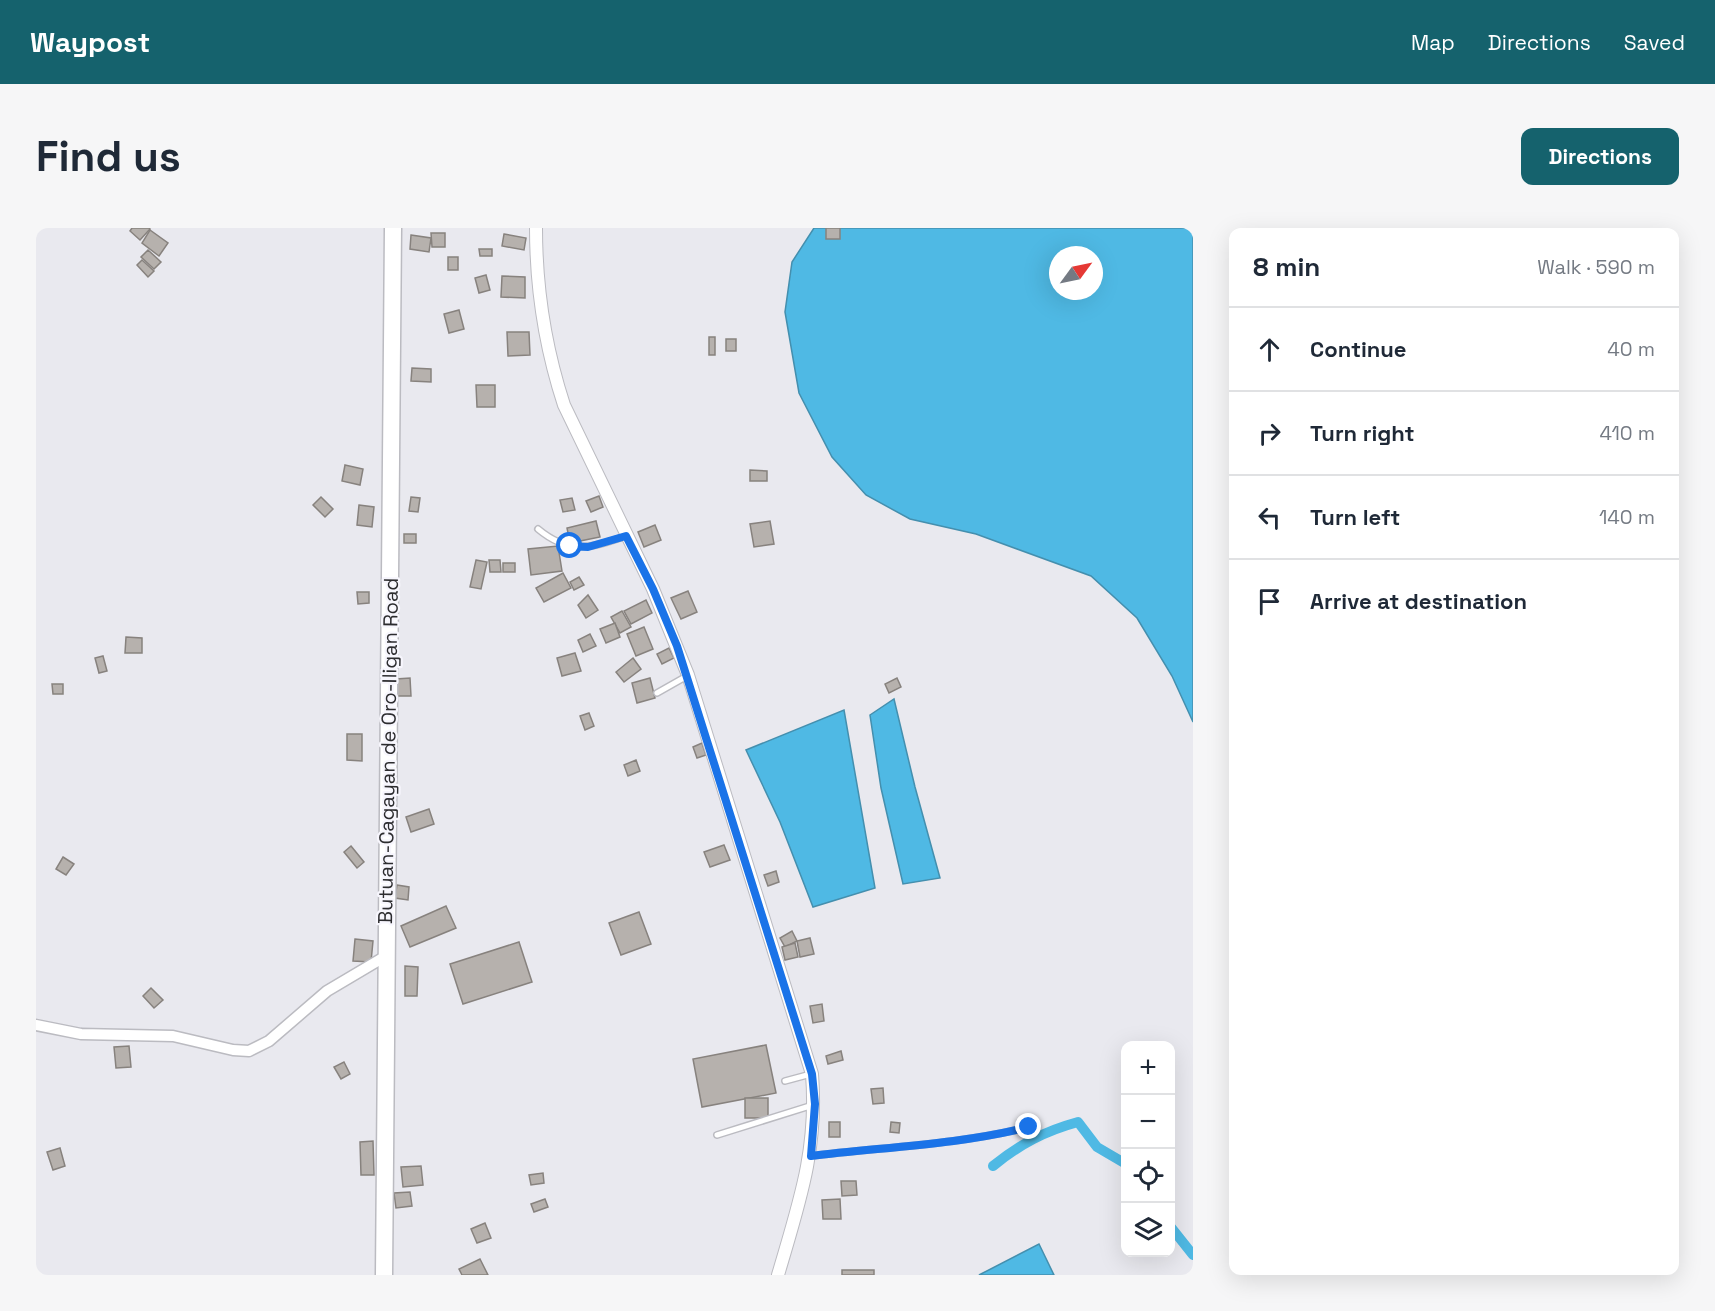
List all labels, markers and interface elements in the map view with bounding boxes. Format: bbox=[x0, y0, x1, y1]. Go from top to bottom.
text: Waypost bbox=[30, 24, 150, 60]
text: Map bbox=[1411, 29, 1455, 56]
text: Directions bbox=[1488, 29, 1591, 56]
text: Saved bbox=[1624, 29, 1685, 56]
button: Directions bbox=[1521, 128, 1679, 185]
text: Find us bbox=[36, 130, 181, 183]
north arrow bbox=[1049, 246, 1103, 300]
text: 8 min bbox=[1253, 250, 1320, 284]
text: Walk · 590 m bbox=[1537, 254, 1655, 280]
icon: ahead bbox=[1253, 333, 1286, 366]
text: Continue bbox=[1310, 335, 1406, 363]
text: 40 m bbox=[1607, 336, 1655, 362]
icon: right bbox=[1253, 417, 1286, 450]
text: Turn right bbox=[1310, 419, 1415, 447]
text: 410 m bbox=[1599, 420, 1655, 446]
icon: left bbox=[1253, 501, 1286, 534]
text: Turn left bbox=[1310, 503, 1400, 531]
text: 140 m bbox=[1599, 504, 1655, 530]
route start bbox=[556, 532, 582, 558]
street label: Butuan-Cagayan de Oro-Iligan Road bbox=[372, 578, 404, 924]
icon: arrive bbox=[1253, 585, 1286, 618]
text: Arrive at destination bbox=[1310, 587, 1527, 615]
map controls bbox=[1121, 1041, 1175, 1257]
button: + bbox=[1121, 1041, 1175, 1095]
button: − bbox=[1121, 1095, 1175, 1149]
route end bbox=[1015, 1113, 1041, 1139]
button: locate bbox=[1121, 1149, 1175, 1203]
button: layers bbox=[1121, 1203, 1175, 1257]

